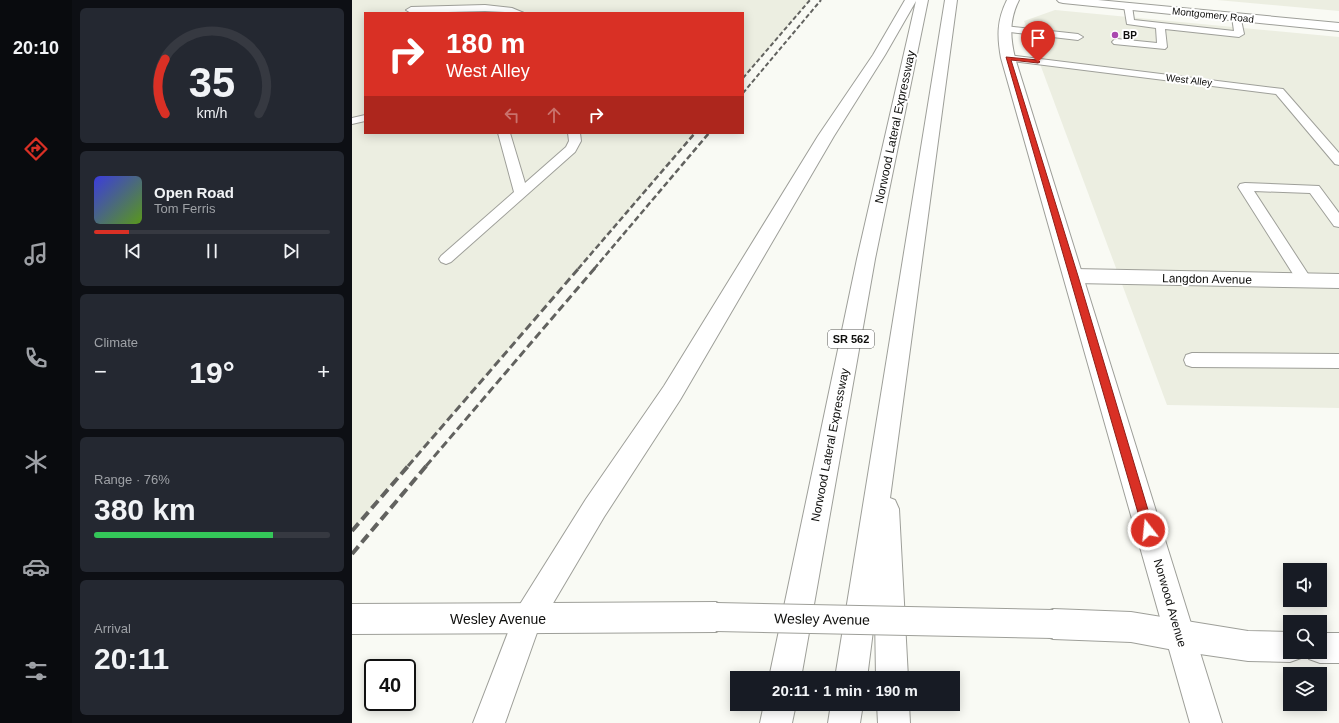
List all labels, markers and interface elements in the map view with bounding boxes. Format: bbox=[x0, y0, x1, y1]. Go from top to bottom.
street label: Montgomery Road bbox=[1172, 5, 1254, 25]
pin bbox=[1021, 21, 1055, 62]
icon: arrive bbox=[1027, 27, 1049, 49]
icon: right bbox=[380, 28, 432, 80]
text: 180 m bbox=[446, 28, 525, 59]
marker: BP bbox=[1110, 30, 1120, 40]
place label: BP bbox=[1123, 30, 1137, 41]
text: 20:10 bbox=[13, 38, 59, 58]
street label: Norwood Lateral Expressway bbox=[872, 49, 918, 205]
text: 35 bbox=[189, 58, 235, 105]
text: West Alley bbox=[446, 61, 530, 81]
street label: West Alley bbox=[1165, 72, 1213, 88]
text: km/h bbox=[197, 104, 228, 120]
icon: left bbox=[501, 104, 523, 126]
icon: ahead bbox=[543, 104, 565, 126]
icon: right bbox=[585, 104, 607, 126]
icon: directions bbox=[22, 135, 50, 163]
text: Open Road bbox=[154, 184, 234, 201]
text: Tom Ferris bbox=[154, 201, 215, 216]
icon: music bbox=[22, 240, 50, 268]
icon: previous bbox=[122, 240, 144, 262]
icon: pause bbox=[201, 240, 223, 262]
icon: next bbox=[280, 240, 302, 262]
street label: Langdon Avenue bbox=[1162, 271, 1252, 287]
road number: SR 562 bbox=[828, 330, 874, 348]
text: Climate bbox=[94, 335, 138, 350]
icon: phone bbox=[22, 344, 50, 372]
text: 19° bbox=[189, 356, 235, 389]
text: − bbox=[94, 359, 107, 384]
text: + bbox=[317, 359, 330, 384]
street label: Norwood Lateral Expressway bbox=[808, 367, 852, 523]
icon: climate bbox=[22, 448, 50, 476]
text: Range · 76% bbox=[94, 472, 170, 487]
text: 380 km bbox=[94, 493, 196, 526]
position arrow bbox=[1127, 509, 1169, 551]
icon: car bbox=[22, 553, 50, 581]
street label: Norwood Avenue bbox=[1151, 557, 1189, 649]
map controls bbox=[1283, 563, 1327, 711]
button: sound bbox=[1283, 563, 1327, 607]
street label: Wesley Avenue bbox=[774, 610, 870, 628]
street label: Wesley Avenue bbox=[450, 611, 546, 627]
button: search bbox=[1283, 615, 1327, 659]
text: Arrival bbox=[94, 621, 131, 636]
text: 20:11 bbox=[94, 642, 169, 675]
icon: filters bbox=[22, 657, 50, 685]
speed limit sign: 40 bbox=[364, 659, 416, 711]
button: layers bbox=[1283, 667, 1327, 711]
text: 20:11 · 1 min · 190 m bbox=[772, 682, 918, 699]

